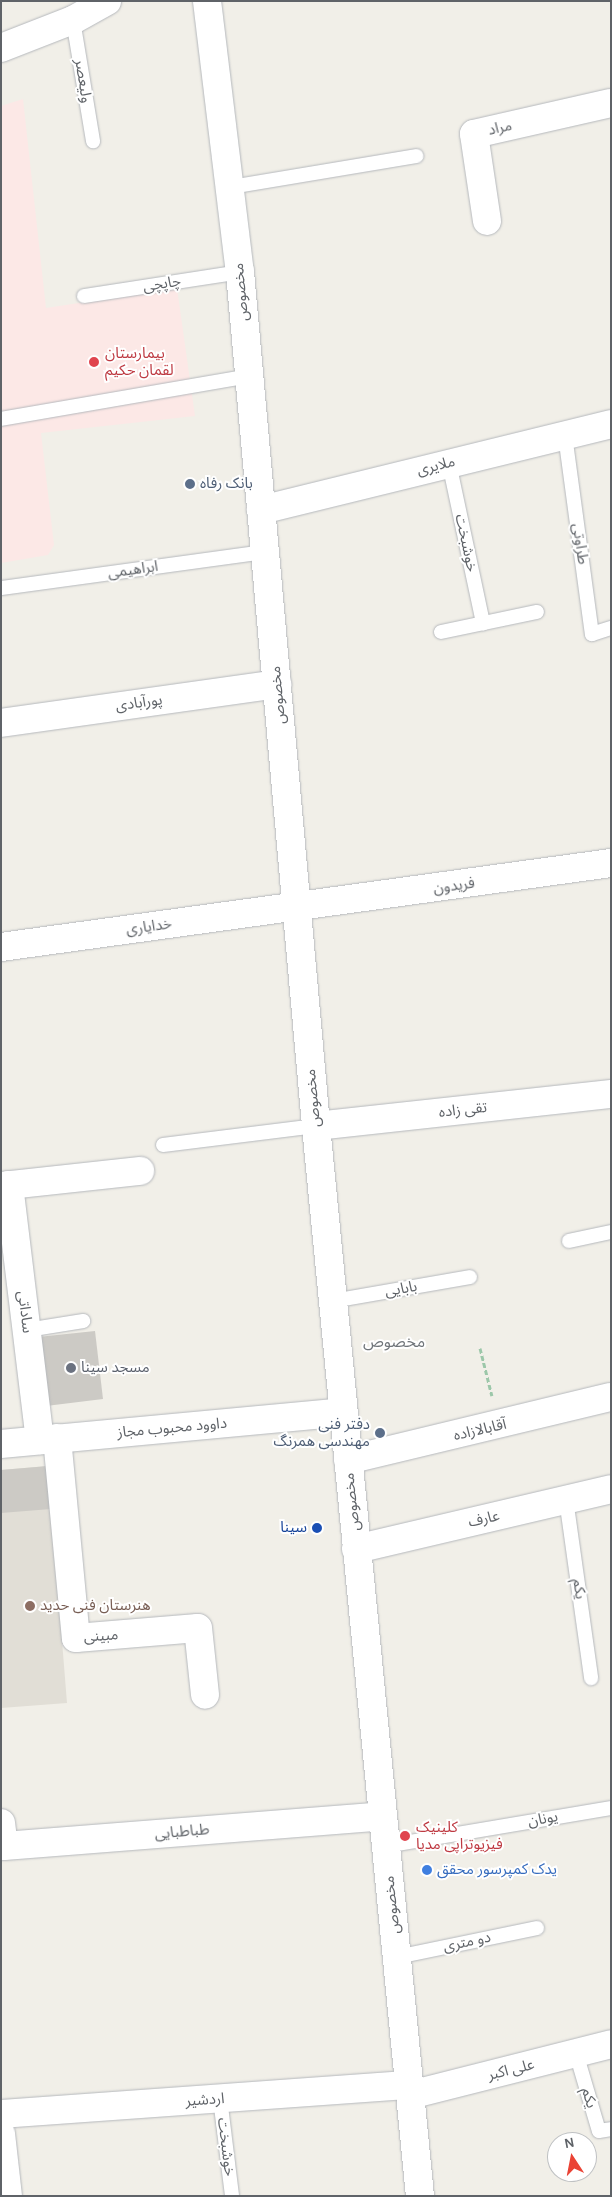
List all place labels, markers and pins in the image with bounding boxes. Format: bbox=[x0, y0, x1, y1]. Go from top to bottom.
place label: بیمارستان لقمان حکیم bbox=[105, 344, 174, 379]
marker: بیمارستان لقمان حکیم bbox=[87, 355, 101, 369]
place label: بانک رفاه bbox=[200, 475, 253, 493]
marker: بانک رفاه bbox=[184, 478, 196, 490]
place label: مسجد سینا bbox=[81, 1359, 150, 1377]
marker: مسجد سینا bbox=[65, 1362, 77, 1374]
place label: دفتر فنی مهندسی همرنگ bbox=[274, 1415, 370, 1450]
marker: دفتر فنی مهندسی همرنگ bbox=[374, 1427, 386, 1439]
place label: سینا bbox=[280, 1519, 307, 1537]
marker: سینا bbox=[311, 1522, 323, 1534]
place label: هنرستان فنی حدید bbox=[40, 1597, 151, 1615]
marker: هنرستان فنی حدید bbox=[24, 1600, 36, 1612]
place label: کلینیک فیزیوتراپی مدیا bbox=[416, 1818, 503, 1853]
marker: کلینیک فیزیوتراپی مدیا bbox=[398, 1829, 412, 1843]
place label: یدک کمپرسور محقق bbox=[437, 1861, 557, 1879]
marker: یدک کمپرسور محقق bbox=[421, 1864, 433, 1876]

